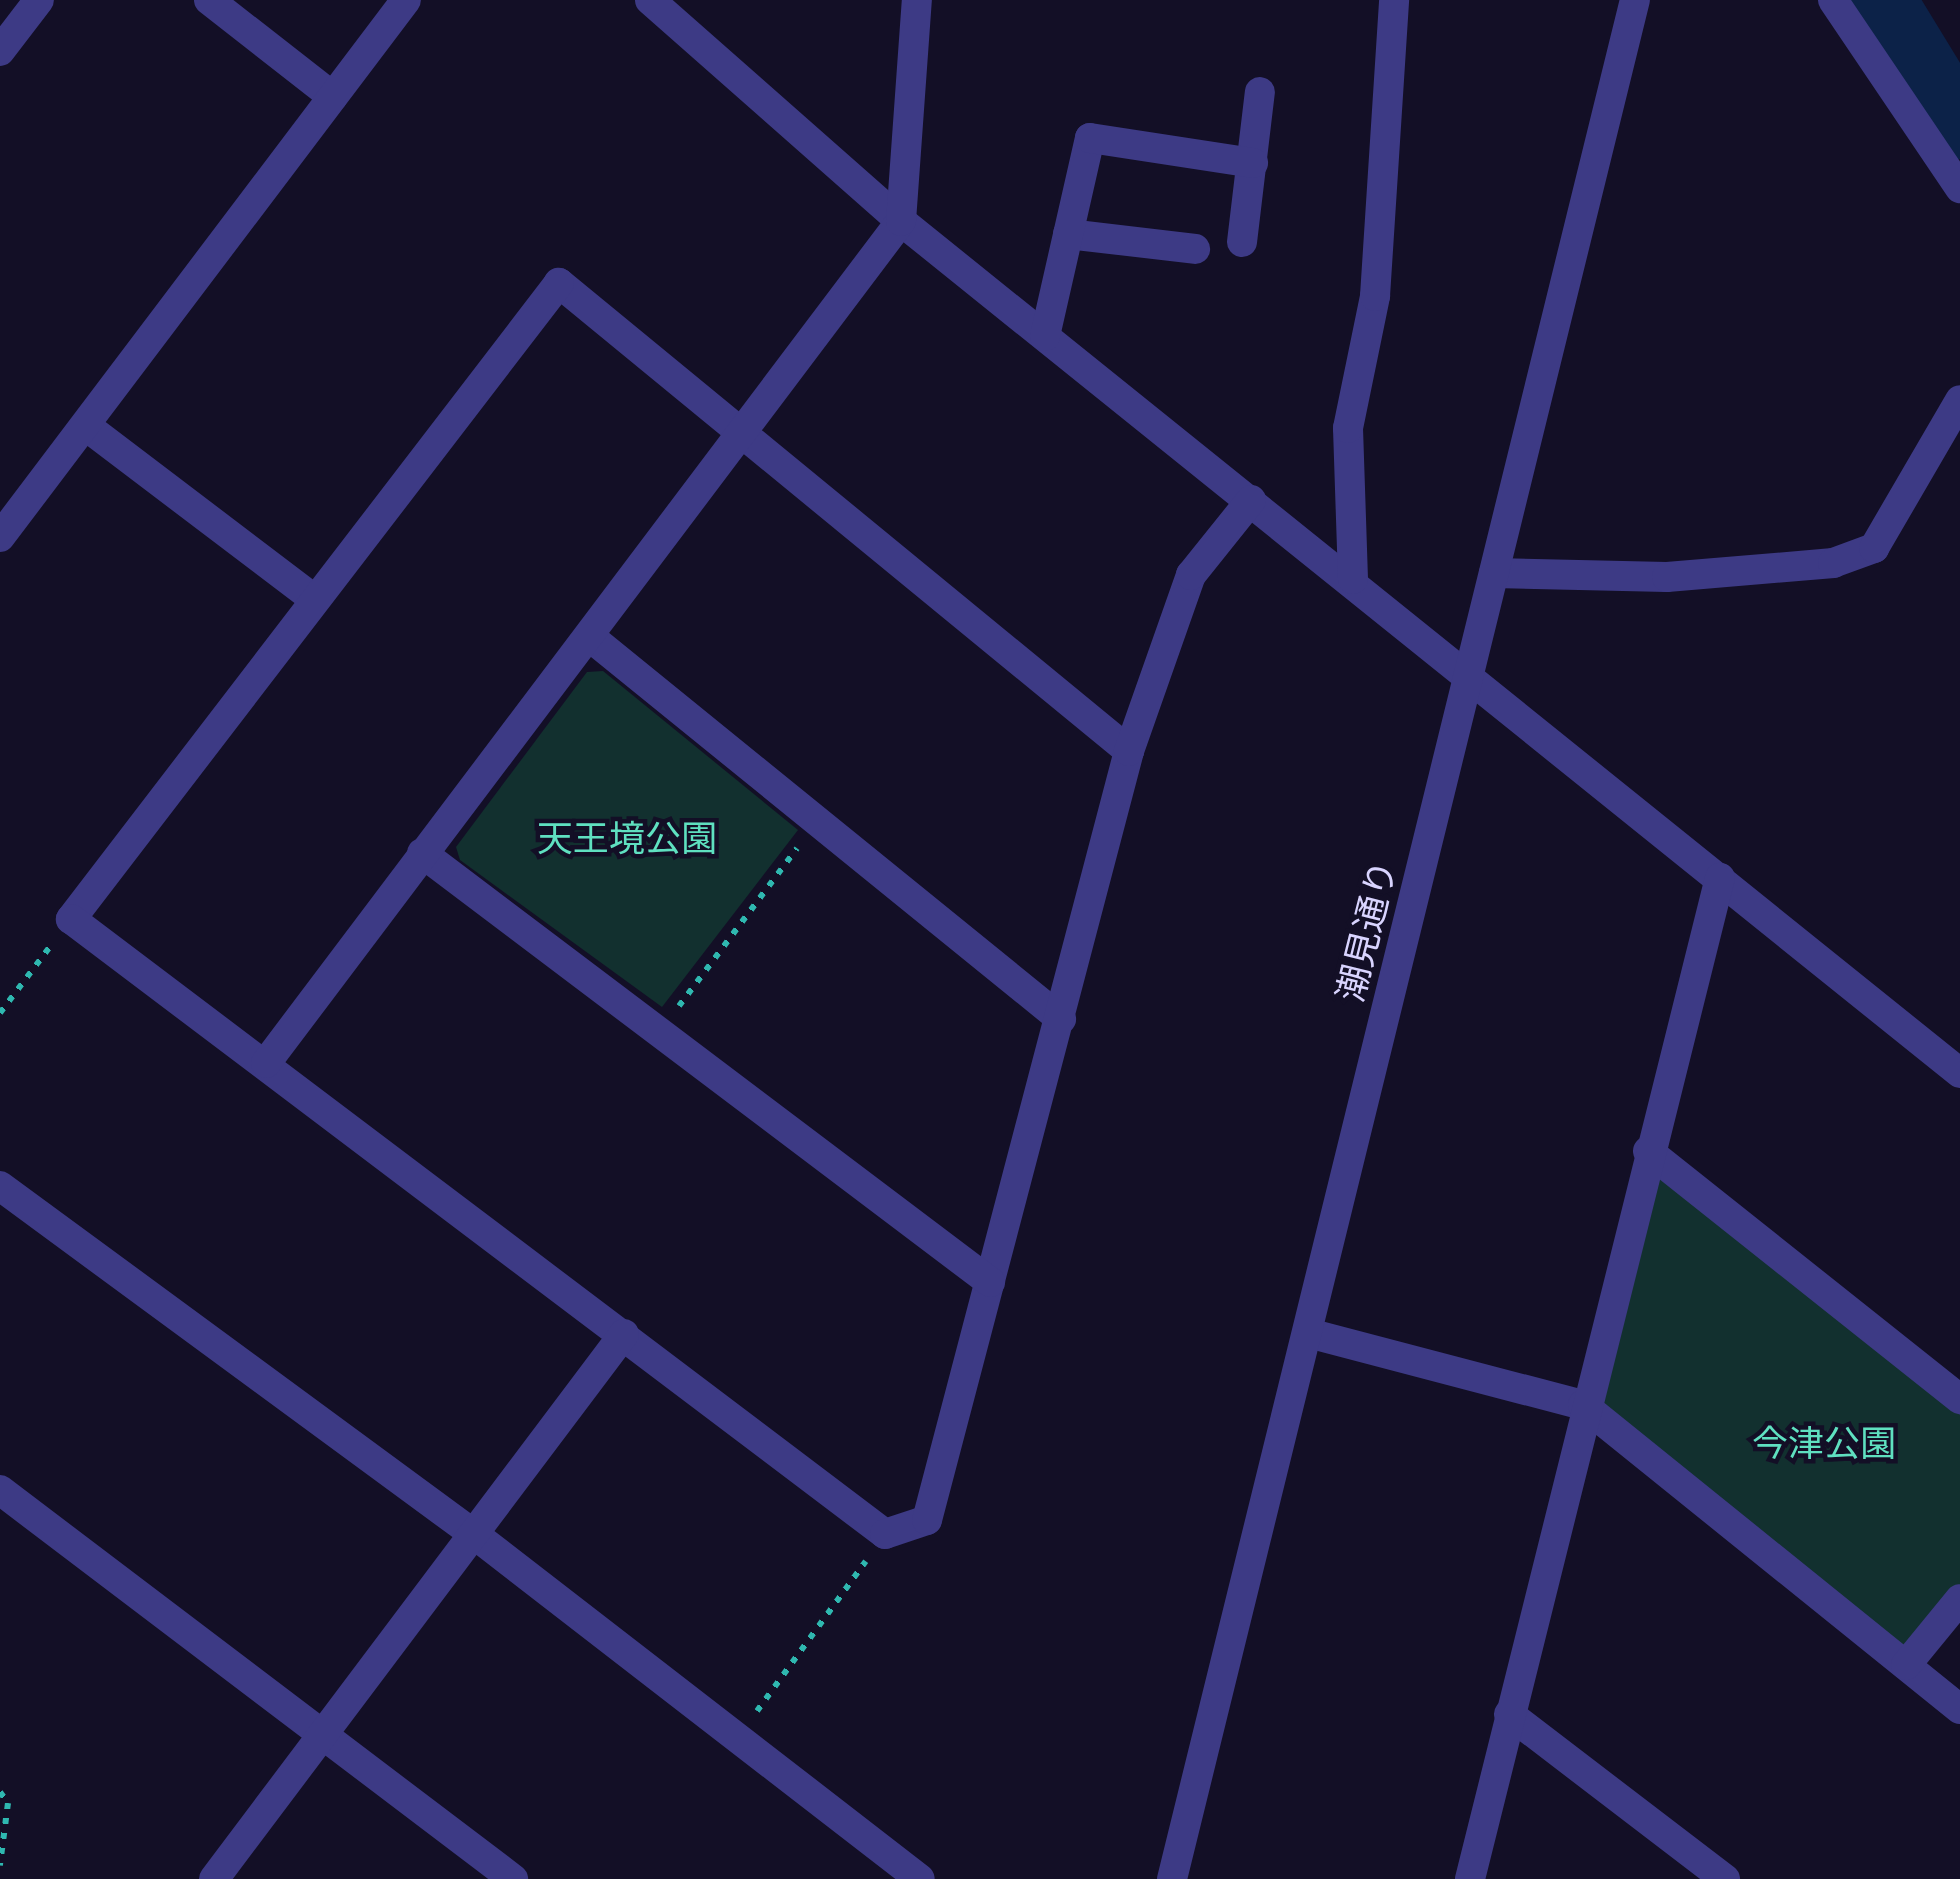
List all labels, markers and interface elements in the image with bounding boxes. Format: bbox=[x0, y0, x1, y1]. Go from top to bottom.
park label: 天王境公園 bbox=[537, 817, 717, 861]
street label: 潮見通り bbox=[1329, 856, 1405, 1006]
park label: 今津公園 bbox=[1752, 1422, 1896, 1466]

